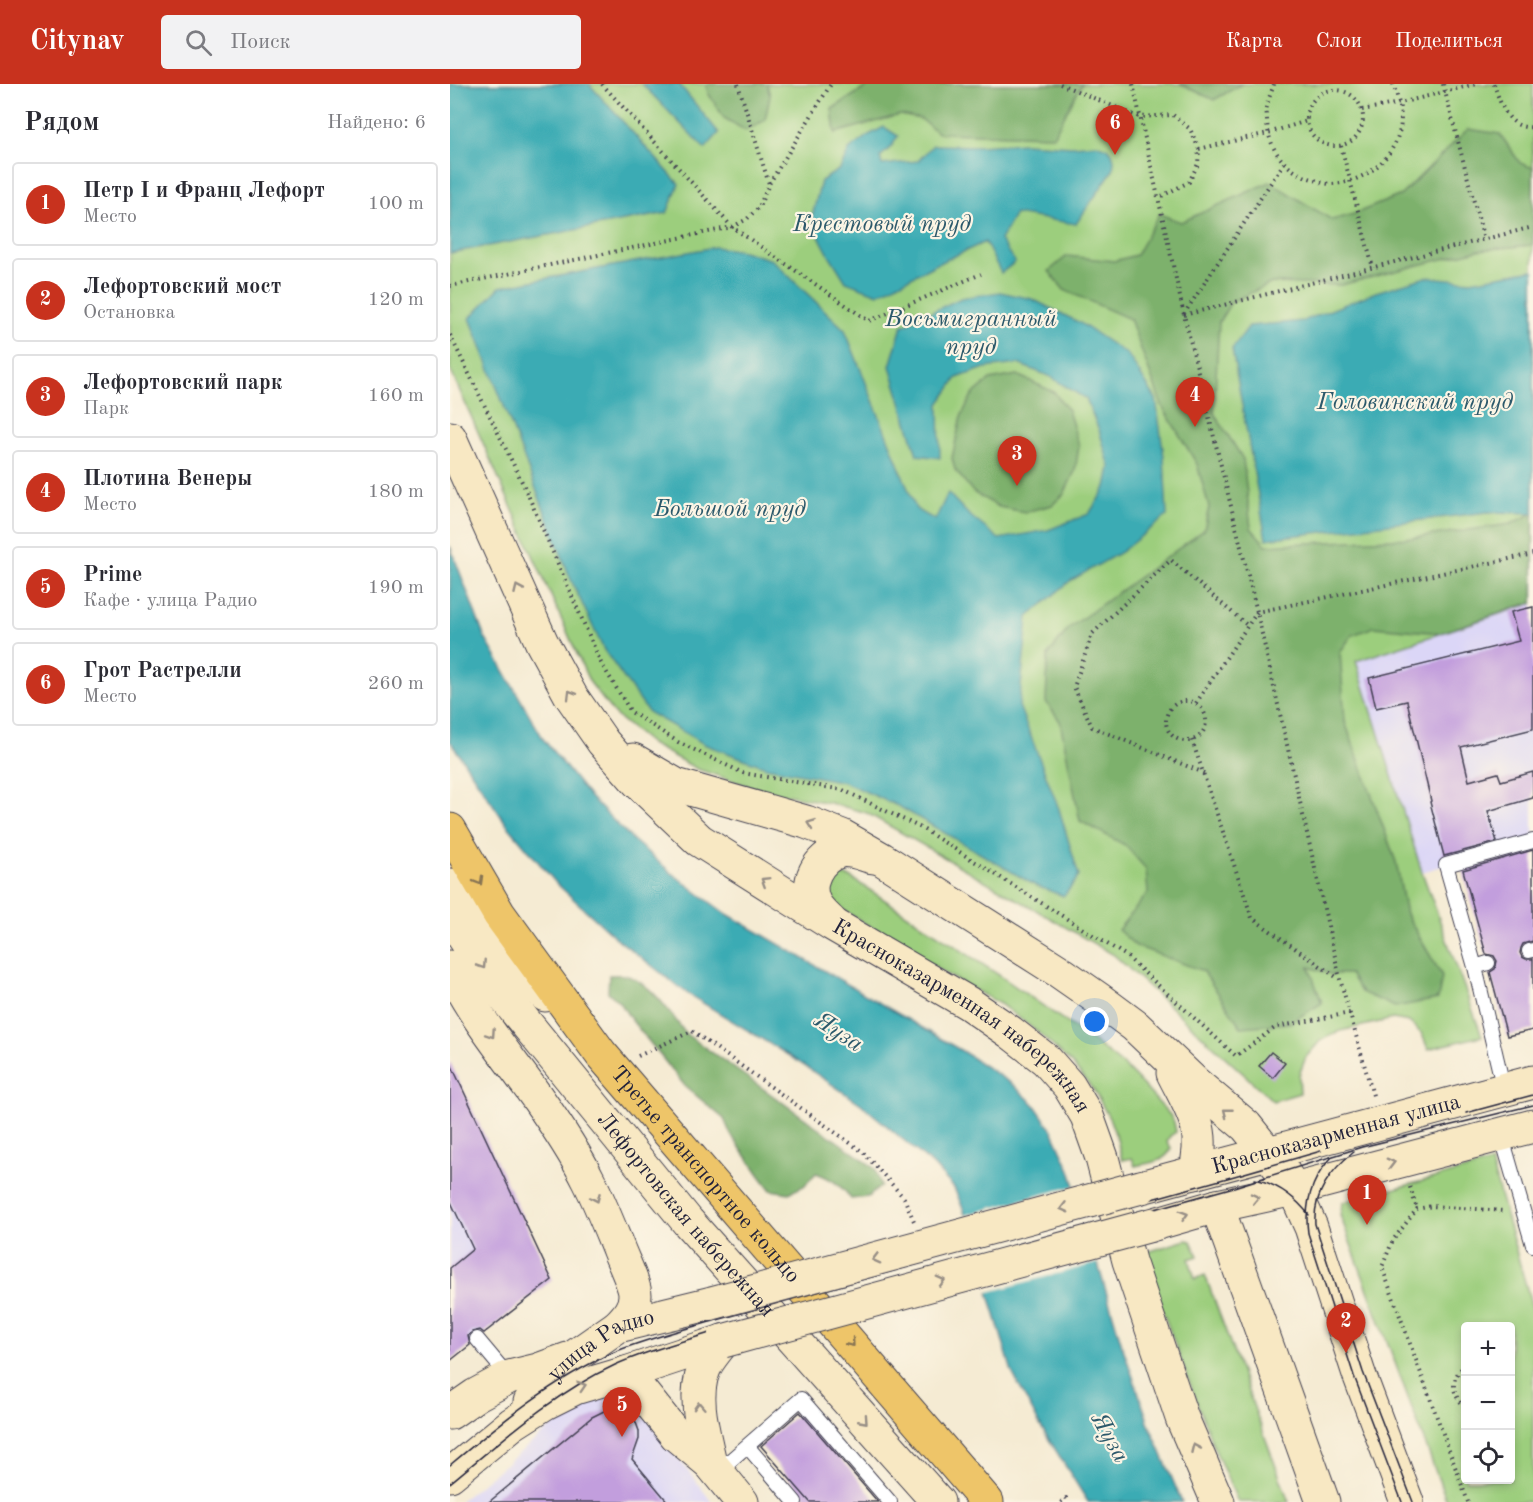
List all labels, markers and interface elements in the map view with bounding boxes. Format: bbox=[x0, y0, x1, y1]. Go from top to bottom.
search box bbox=[161, 15, 581, 69]
icon: search bbox=[182, 26, 215, 59]
text: Citynav bbox=[30, 28, 125, 56]
text: Поиск bbox=[230, 31, 291, 53]
text: Карта bbox=[1226, 31, 1283, 52]
text: Слои bbox=[1316, 31, 1362, 52]
text: Поделиться bbox=[1395, 31, 1503, 52]
pin: 6 bbox=[1096, 106, 1134, 155]
text: Рядом bbox=[24, 110, 99, 136]
text: Найдено: 6 bbox=[327, 113, 426, 133]
text: Петр I и Франц Лефорт bbox=[83, 180, 325, 202]
text: 1 bbox=[40, 194, 51, 214]
text: 100 m bbox=[368, 194, 424, 214]
text: Место bbox=[83, 207, 137, 227]
water label: Крестовый пруд bbox=[792, 213, 971, 237]
text: Лефортовский мост bbox=[83, 276, 281, 298]
text: 2 bbox=[40, 290, 51, 310]
text: 120 m bbox=[368, 290, 424, 310]
text: Остановка bbox=[83, 303, 175, 323]
water label: Восьмигранный пруд bbox=[884, 308, 1057, 360]
text: Лефортовский парк bbox=[83, 372, 282, 394]
pin: 4 bbox=[1176, 378, 1214, 427]
text: 3 bbox=[40, 386, 51, 406]
text: 160 m bbox=[368, 386, 424, 406]
water label: Головинский пруд bbox=[1316, 391, 1513, 415]
text: Парк bbox=[83, 399, 129, 419]
pin: 3 bbox=[998, 436, 1036, 486]
text: Плотина Венеры bbox=[83, 468, 252, 490]
text: 4 bbox=[40, 482, 51, 502]
text: 180 m bbox=[368, 482, 424, 502]
text: Место bbox=[83, 495, 137, 515]
water label: Большой пруд bbox=[653, 498, 806, 522]
text: Prime bbox=[83, 564, 143, 586]
text: 5 bbox=[40, 578, 51, 598]
text: 190 m bbox=[368, 578, 424, 598]
one-way arrow bbox=[513, 585, 525, 596]
text: Кафе · улица Радио bbox=[83, 591, 257, 611]
text: Грот Растрелли bbox=[83, 660, 242, 682]
text: 6 bbox=[40, 674, 51, 694]
text: 260 m bbox=[368, 674, 424, 694]
text: Место bbox=[83, 687, 137, 707]
one-way arrow bbox=[566, 690, 578, 700]
one-way arrow bbox=[806, 819, 817, 832]
one-way arrow bbox=[472, 875, 484, 885]
one-way arrow bbox=[761, 877, 771, 889]
street label: Красноказарменная набережная bbox=[828, 916, 1094, 1117]
one-way arrow bbox=[475, 958, 486, 969]
your location bbox=[1080, 1007, 1109, 1036]
water label: Яуза bbox=[809, 1008, 867, 1058]
one-way arrow bbox=[484, 1028, 495, 1039]
street label: Третье транспортное кольцо bbox=[606, 1062, 804, 1287]
street label: Красноказарменная улица bbox=[1209, 1091, 1463, 1179]
one-way arrow bbox=[1223, 1108, 1234, 1119]
street label: Лефортовская набережная bbox=[593, 1109, 778, 1321]
one-way arrow bbox=[1386, 1157, 1396, 1170]
pin: 1 bbox=[1348, 1176, 1386, 1225]
one-way arrow bbox=[589, 1192, 601, 1203]
one-way arrow bbox=[1250, 1192, 1260, 1205]
one-way arrow bbox=[1059, 1201, 1070, 1213]
one-way arrow bbox=[1179, 1210, 1189, 1223]
one-way arrow bbox=[871, 1252, 882, 1264]
one-way arrow bbox=[936, 1276, 946, 1289]
pin: 2 bbox=[1326, 1304, 1366, 1353]
street label: улица Радио bbox=[544, 1307, 657, 1386]
map controls bbox=[1461, 1322, 1515, 1484]
button: + bbox=[1461, 1322, 1515, 1376]
one-way arrow bbox=[843, 1336, 854, 1347]
button: − bbox=[1461, 1376, 1515, 1430]
one-way arrow bbox=[576, 1381, 587, 1394]
pin: 5 bbox=[602, 1388, 642, 1437]
one-way arrow bbox=[693, 1401, 706, 1410]
water label: Яуза bbox=[1086, 1409, 1132, 1467]
one-way arrow bbox=[857, 1413, 868, 1423]
button: locate bbox=[1461, 1430, 1515, 1484]
one-way arrow bbox=[1190, 1444, 1202, 1455]

